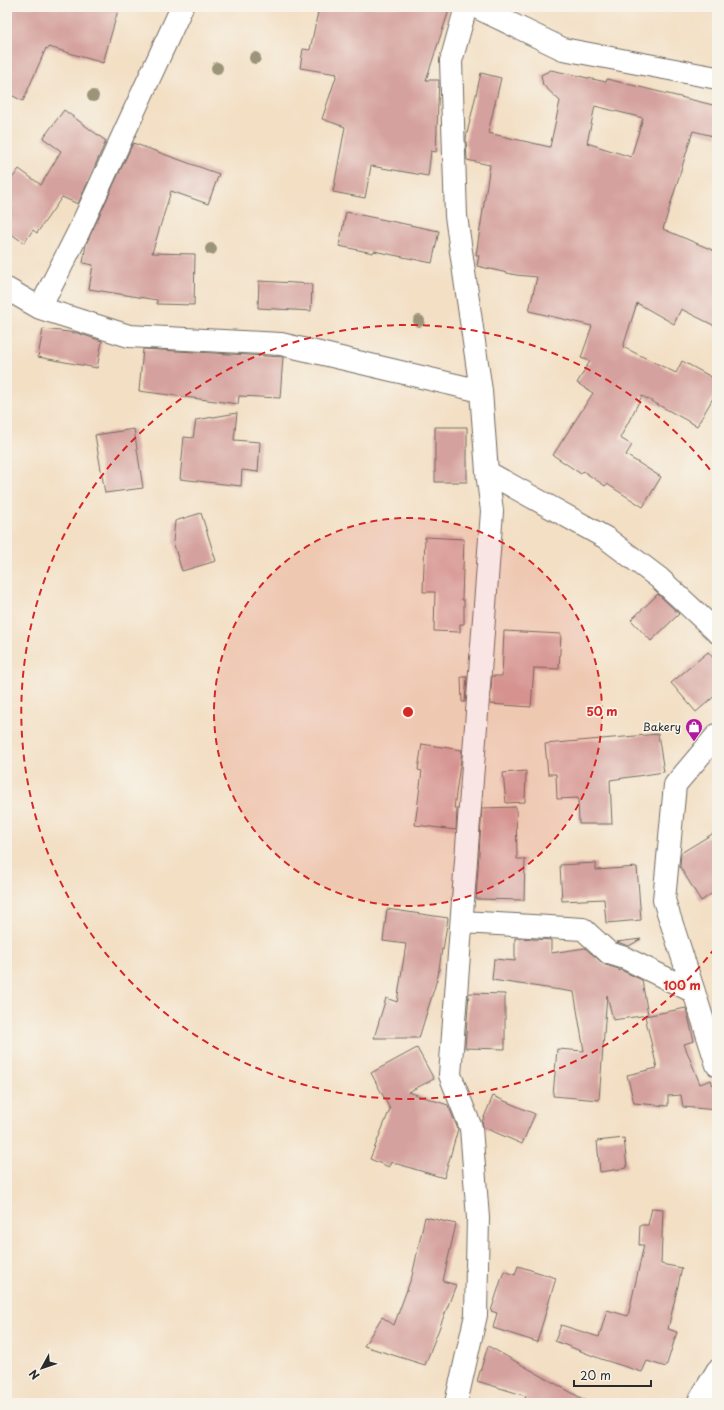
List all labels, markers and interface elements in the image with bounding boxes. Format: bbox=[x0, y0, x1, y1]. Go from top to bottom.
text: 50 m bbox=[586, 702, 618, 720]
centre of rings bbox=[401, 705, 415, 719]
shop icon: Bakery bbox=[684, 717, 704, 742]
place label: Bakery bbox=[643, 718, 681, 735]
text: 100 m bbox=[663, 976, 701, 994]
north arrow bbox=[22, 1348, 62, 1388]
scale bar bbox=[574, 1362, 651, 1388]
text: N bbox=[24, 1366, 43, 1384]
text: 20 m bbox=[580, 1366, 611, 1384]

